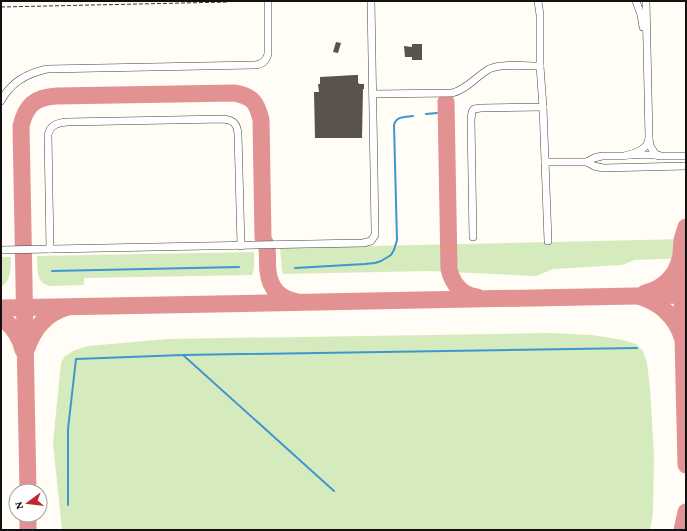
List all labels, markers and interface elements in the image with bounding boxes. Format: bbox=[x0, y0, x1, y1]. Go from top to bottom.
north arrow bbox=[8, 483, 48, 523]
text: N bbox=[11, 500, 25, 511]

